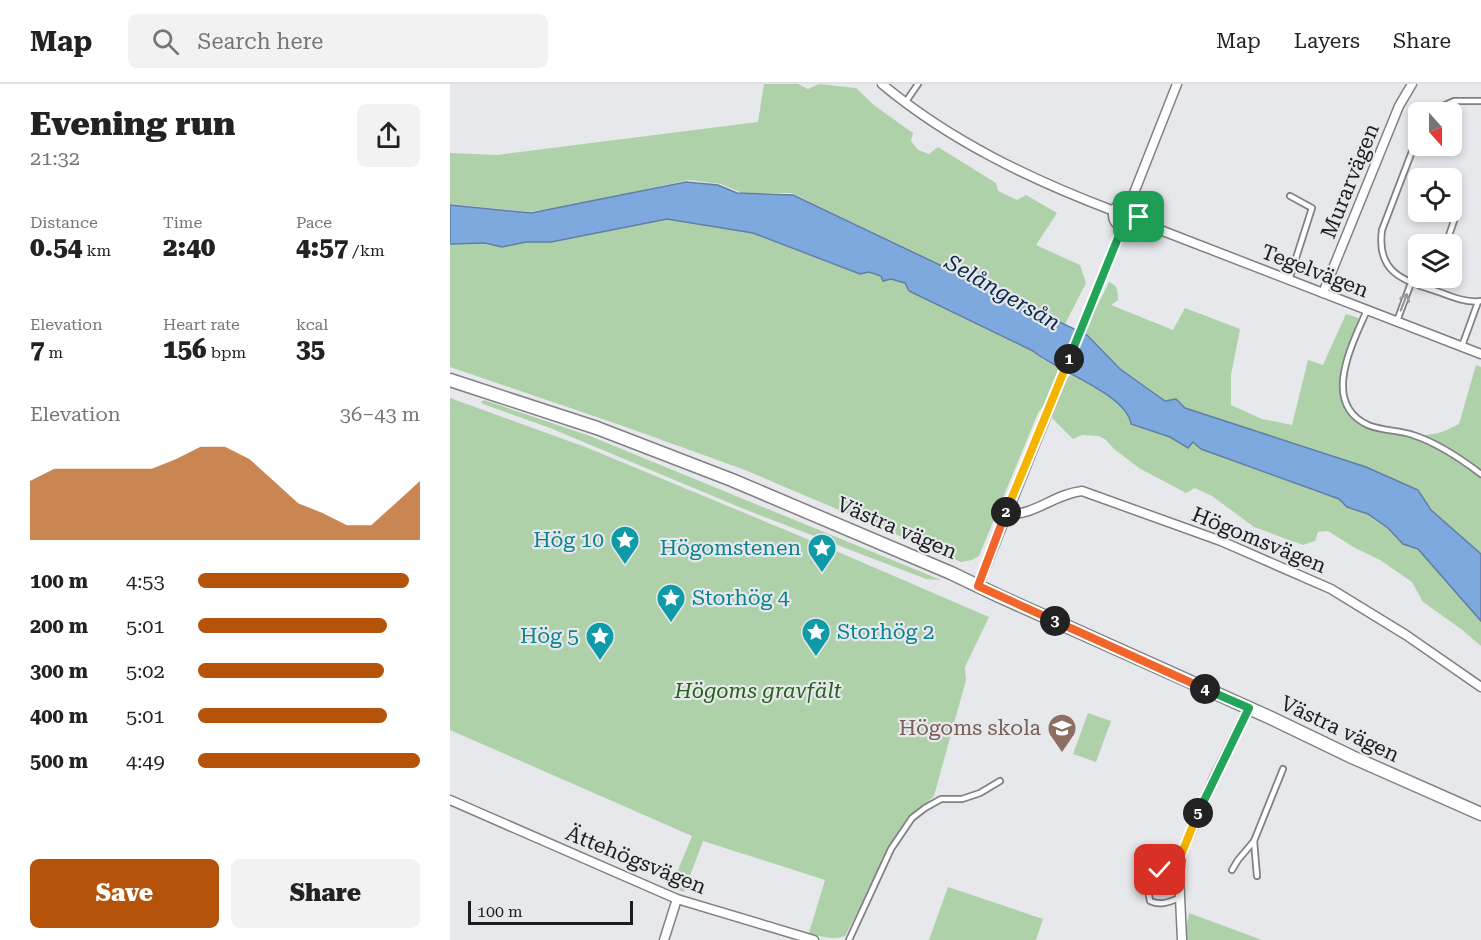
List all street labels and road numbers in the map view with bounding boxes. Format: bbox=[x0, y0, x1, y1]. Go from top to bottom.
street label: Murarvägen bbox=[1316, 120, 1384, 242]
street label: Tegelvägen bbox=[1258, 240, 1372, 303]
street label: Västra vägen bbox=[833, 492, 961, 564]
street label: Högomsvägen bbox=[1188, 502, 1330, 578]
street label: Västra vägen bbox=[1277, 691, 1404, 767]
street label: Ättehögsvägen bbox=[562, 821, 710, 899]

